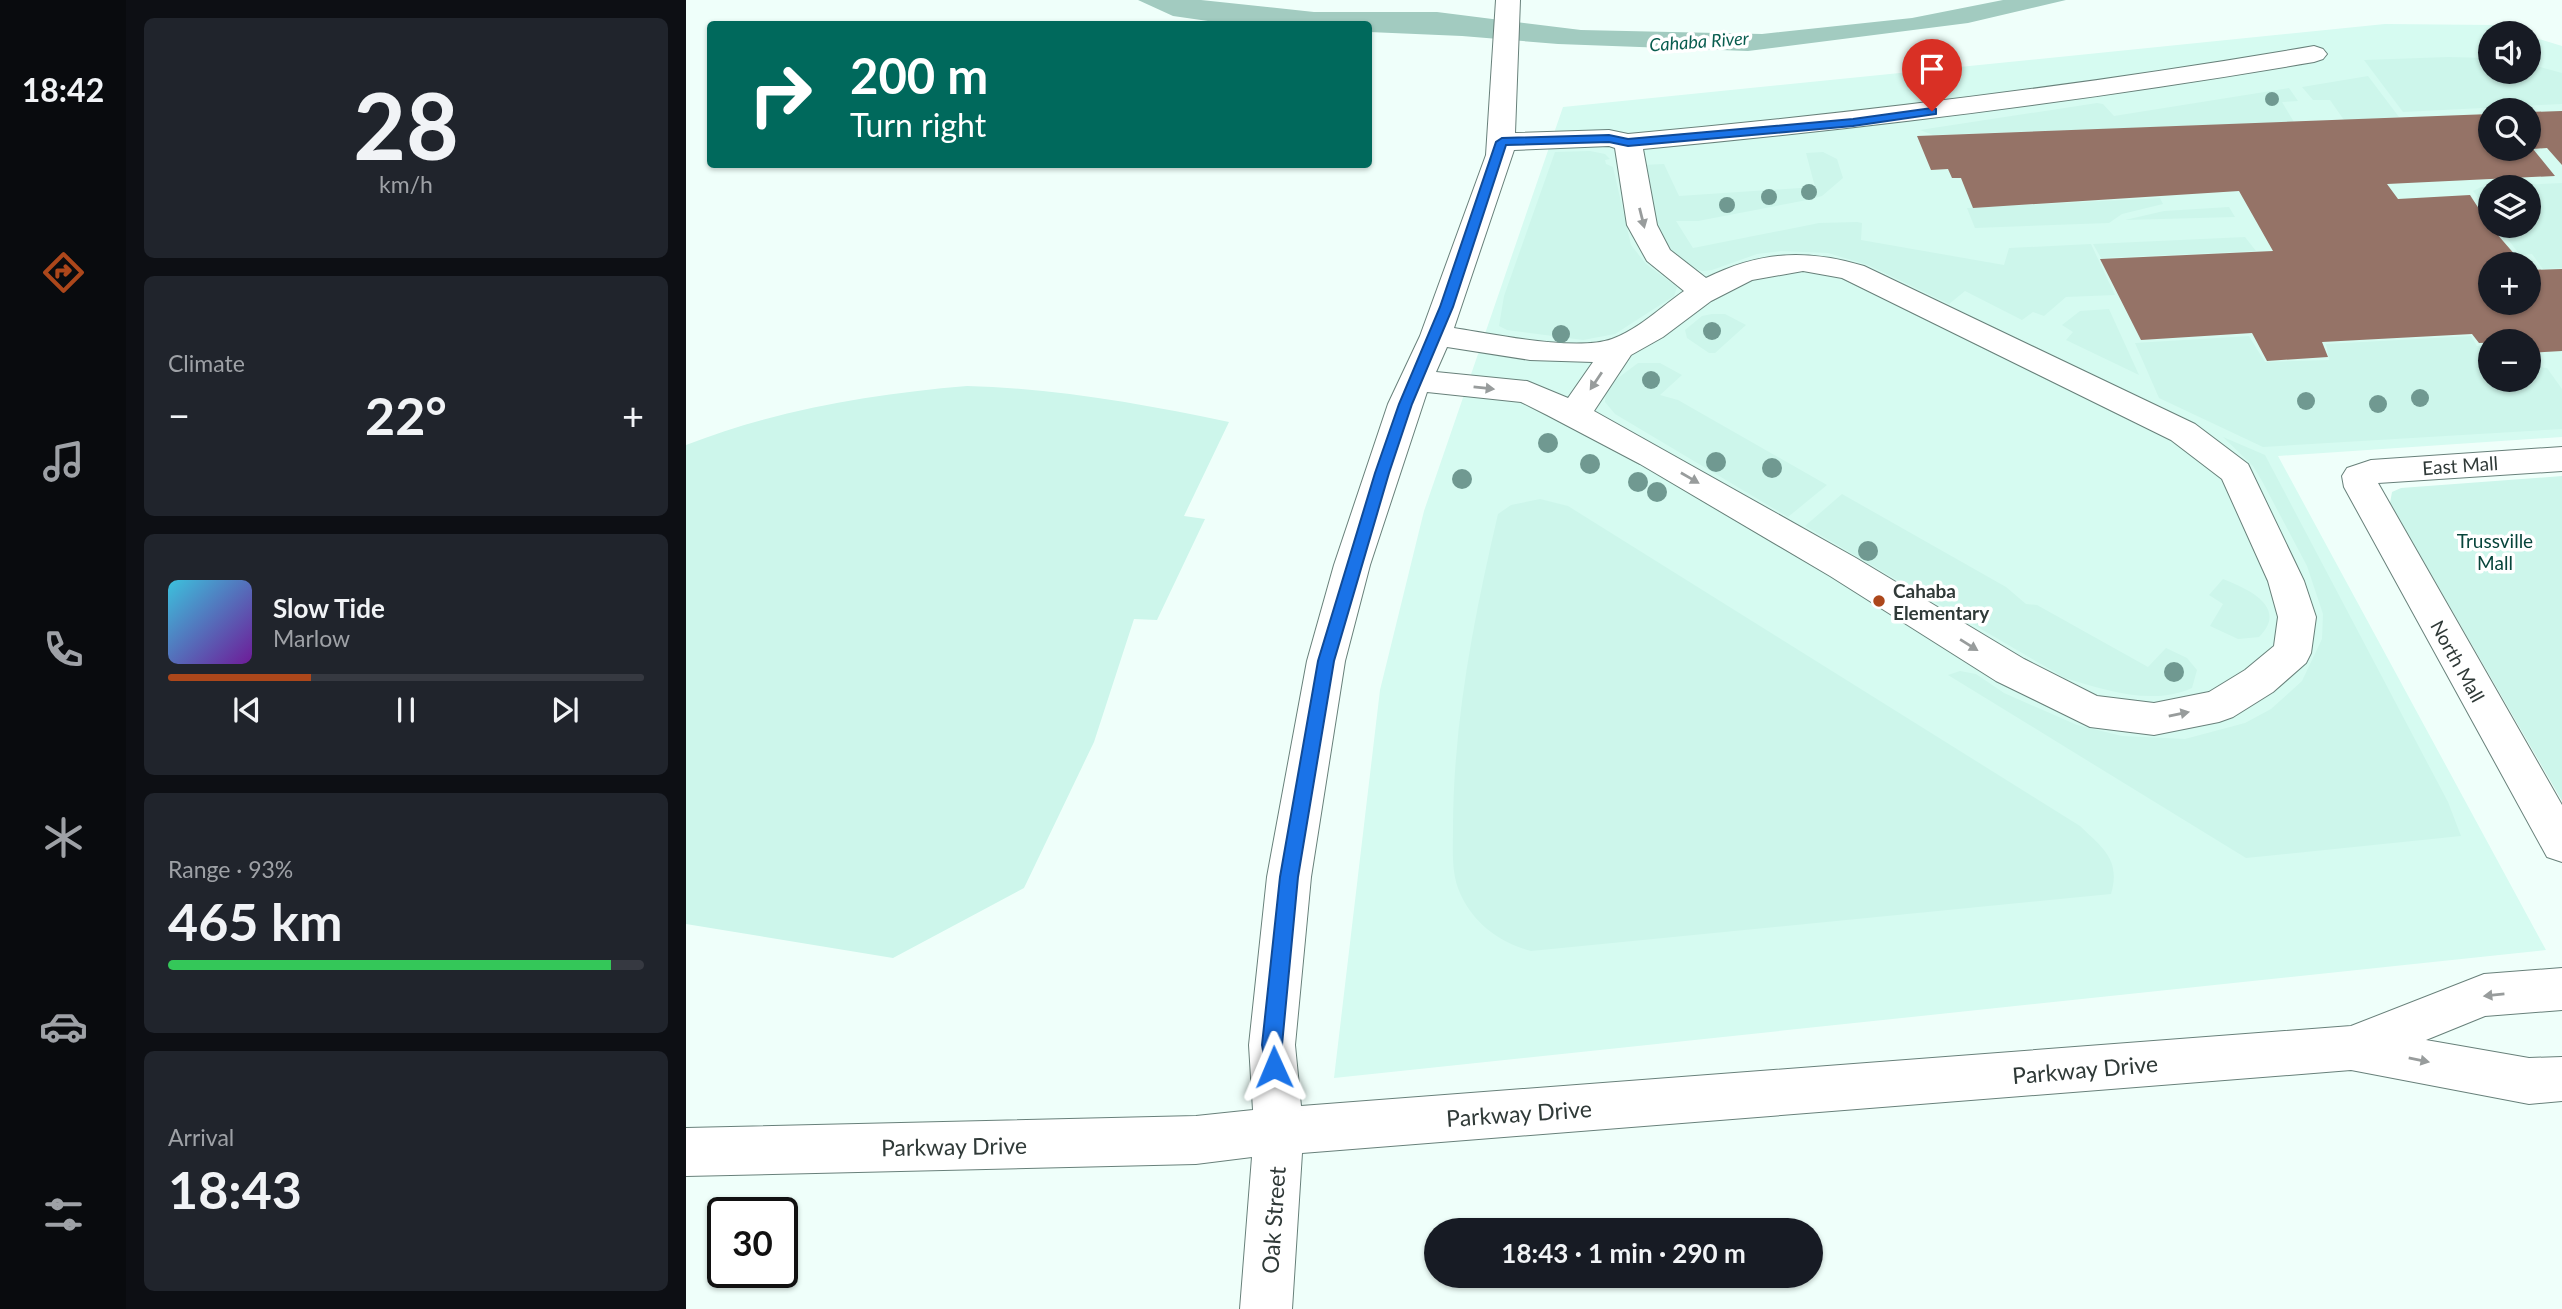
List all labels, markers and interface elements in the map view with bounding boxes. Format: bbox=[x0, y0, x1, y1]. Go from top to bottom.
map controls bbox=[2478, 21, 2541, 392]
button: sound bbox=[2478, 21, 2541, 84]
water label: Cahaba River bbox=[1649, 26, 1750, 55]
pin bbox=[1902, 39, 1962, 111]
text: 200 m bbox=[850, 46, 988, 104]
icon: right bbox=[735, 49, 826, 140]
icon: arrive bbox=[1913, 50, 1951, 88]
text: 18:42 bbox=[22, 70, 104, 109]
text: 28 bbox=[353, 70, 459, 179]
button: search bbox=[2478, 98, 2541, 161]
text: Turn right bbox=[850, 105, 986, 144]
text: km/h bbox=[379, 170, 433, 198]
button: layers bbox=[2478, 175, 2541, 238]
one-way arrow bbox=[1637, 207, 1648, 229]
icon: directions bbox=[39, 248, 88, 297]
button: + bbox=[2478, 252, 2541, 315]
button: − bbox=[2478, 329, 2541, 392]
text: Climate bbox=[168, 349, 245, 377]
one-way arrow bbox=[1590, 371, 1603, 391]
one-way arrow bbox=[1473, 383, 1495, 394]
text: 22° bbox=[365, 384, 447, 446]
text: − bbox=[168, 392, 190, 438]
text: + bbox=[622, 392, 644, 438]
icon: music bbox=[39, 437, 88, 486]
street label: East Mall bbox=[2421, 451, 2499, 479]
one-way arrow bbox=[1680, 472, 1699, 484]
park label: Trussville Mall bbox=[2457, 529, 2533, 574]
place label: Cahaba Elementary bbox=[1893, 579, 1990, 624]
text: Slow Tide bbox=[273, 592, 385, 624]
marker: Cahaba Elementary bbox=[1871, 593, 1887, 609]
street label: North Mall bbox=[2426, 616, 2490, 706]
text: Marlow bbox=[273, 624, 350, 652]
icon: phone bbox=[39, 625, 88, 674]
one-way arrow bbox=[1960, 639, 1979, 652]
icon: previous bbox=[228, 691, 266, 729]
icon: pause bbox=[387, 691, 425, 729]
icon: next bbox=[546, 691, 584, 729]
one-way arrow bbox=[2168, 709, 2190, 720]
icon: climate bbox=[39, 813, 88, 862]
text: Range · 93% bbox=[168, 855, 293, 883]
text: 465 km bbox=[168, 890, 342, 952]
one-way arrow bbox=[2483, 989, 2505, 1000]
icon: car bbox=[39, 1002, 88, 1051]
position arrow bbox=[1237, 1030, 1311, 1104]
street label: Parkway Drive bbox=[2011, 1049, 2159, 1089]
one-way arrow bbox=[2408, 1055, 2430, 1066]
street label: Parkway Drive bbox=[1445, 1094, 1593, 1132]
text: Arrival bbox=[168, 1123, 234, 1151]
street label: Parkway Drive bbox=[881, 1131, 1027, 1161]
text: 18:43 bbox=[168, 1158, 302, 1220]
street label: Oak Street bbox=[1255, 1165, 1291, 1275]
icon: filters bbox=[39, 1190, 88, 1239]
speed limit sign: 30 bbox=[707, 1197, 798, 1288]
text: 18:43 · 1 min · 290 m bbox=[1501, 1237, 1746, 1269]

